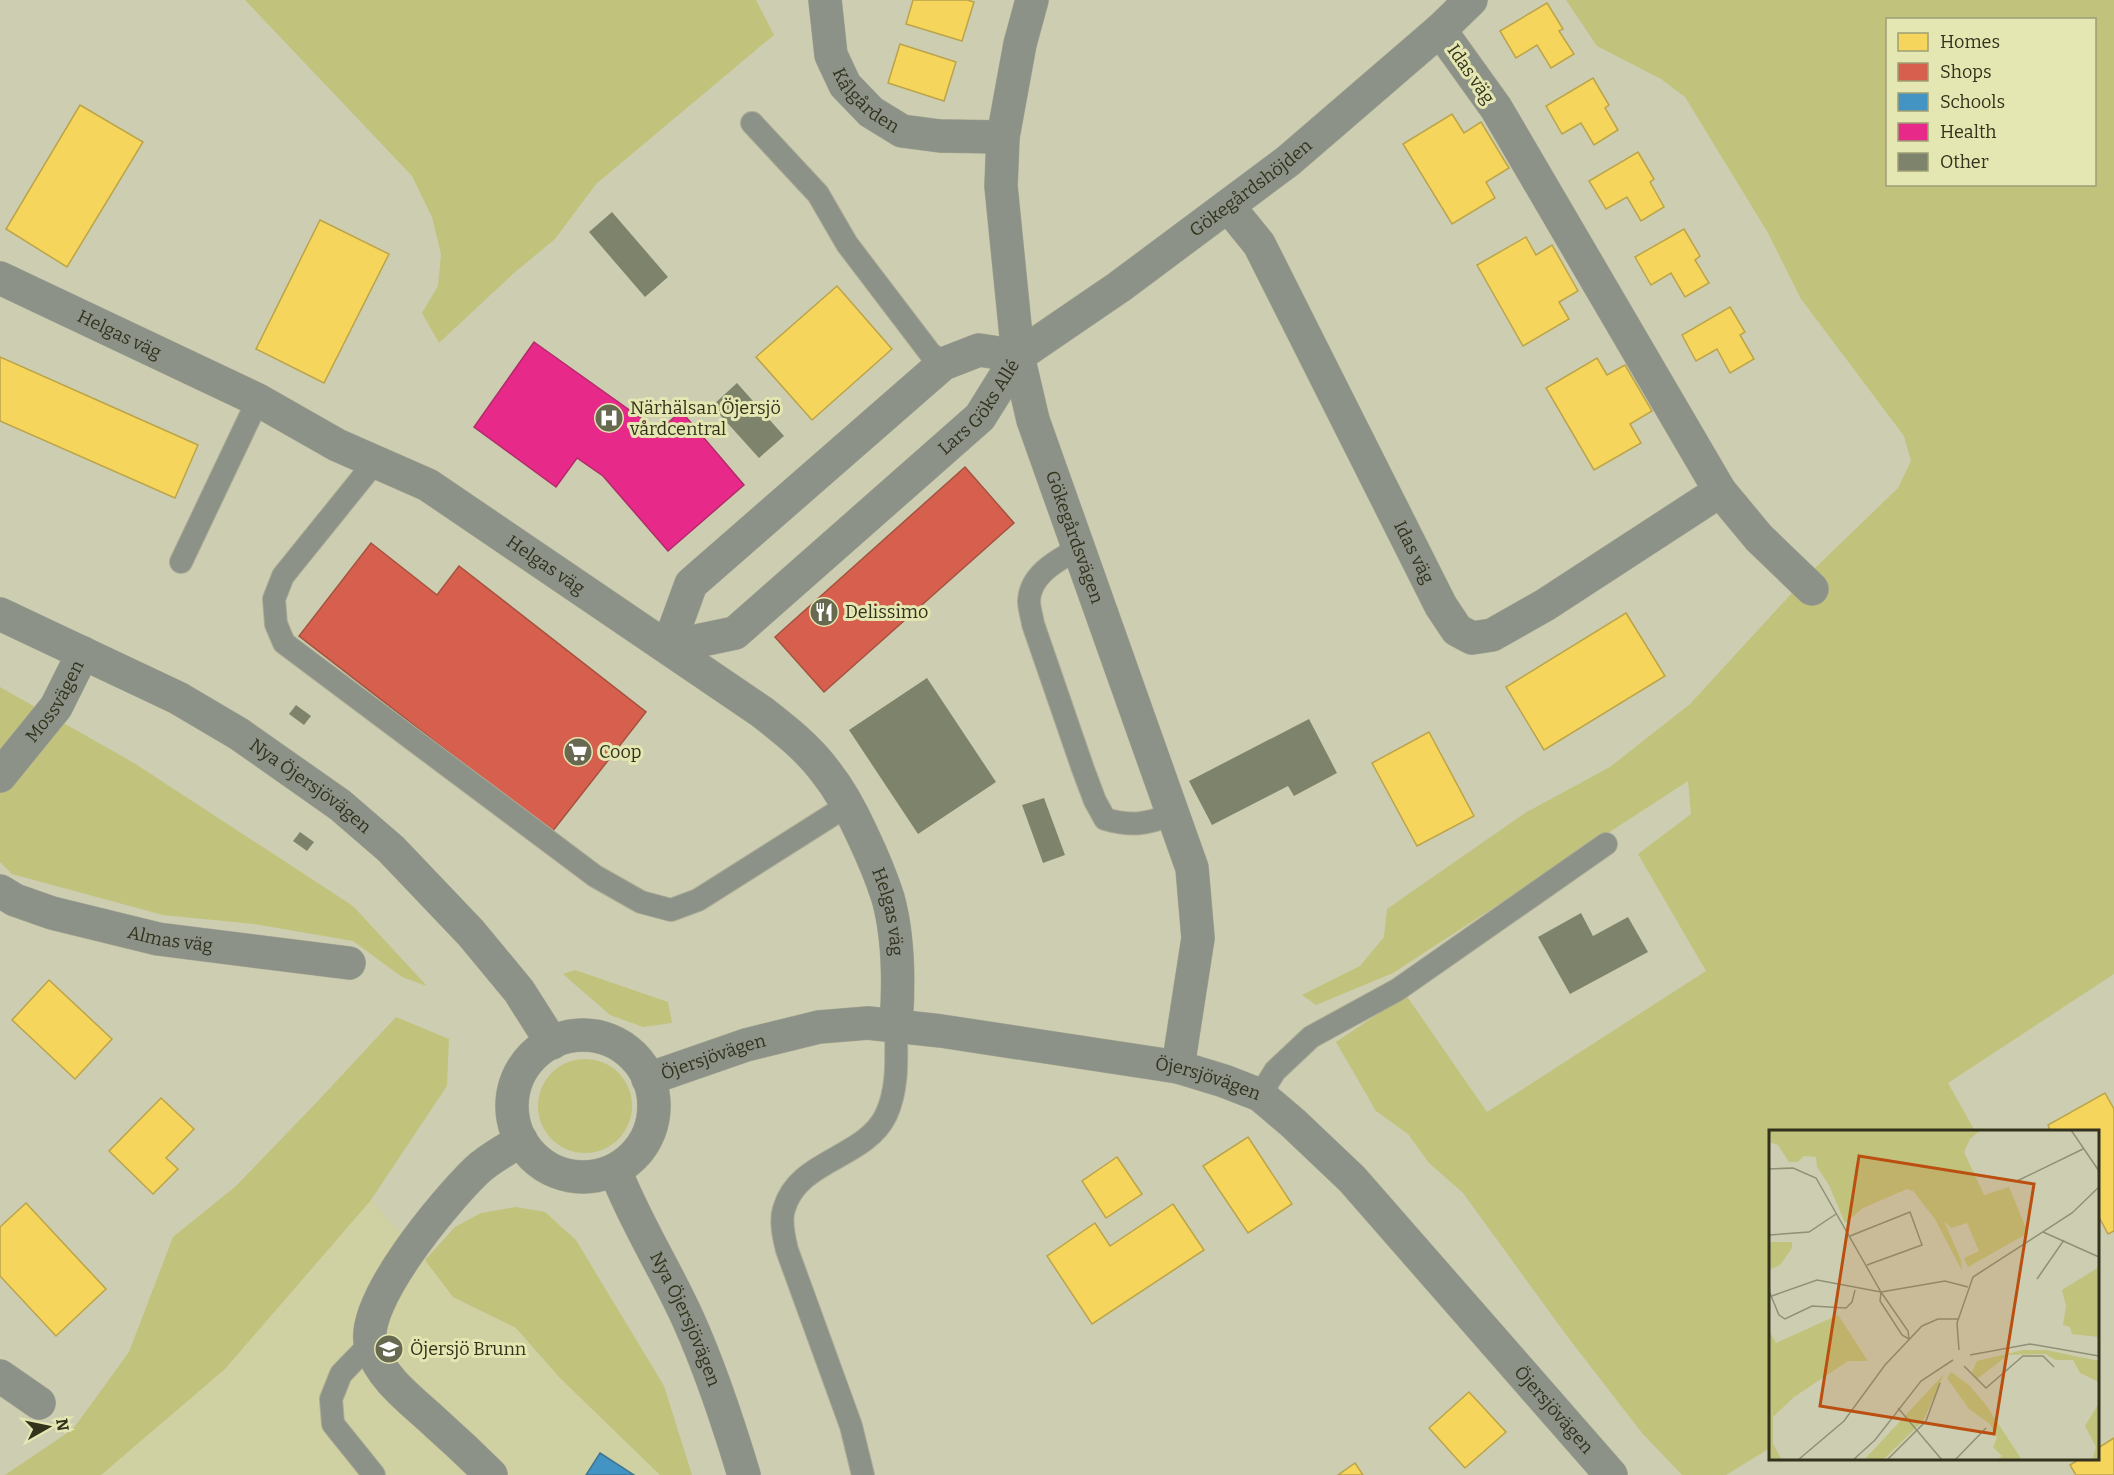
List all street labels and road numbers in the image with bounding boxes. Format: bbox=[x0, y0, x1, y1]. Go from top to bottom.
street label: Idas väg bbox=[1443, 40, 1499, 108]
street label: Kålgården bbox=[828, 64, 904, 138]
street label: Gökegårdshöjden bbox=[1185, 134, 1317, 242]
street label: Helgas väg bbox=[74, 305, 165, 364]
street label: Lars Göks Allé bbox=[934, 355, 1024, 460]
street label: Gökegårdsvägen bbox=[1041, 468, 1108, 607]
street label: Idas väg bbox=[1389, 517, 1439, 587]
street label: Helgas väg bbox=[502, 531, 589, 599]
street label: Mossvägen bbox=[21, 656, 89, 747]
street label: Nya Öjersjövägen bbox=[245, 734, 376, 838]
street label: Helgas väg bbox=[867, 864, 908, 957]
street label: Almas väg bbox=[125, 921, 214, 957]
street label: Öjersjövägen bbox=[658, 1029, 769, 1085]
street label: Öjersjövägen bbox=[1154, 1053, 1264, 1105]
street label: Nya Öjersjövägen bbox=[645, 1248, 725, 1390]
street label: Öjersjövägen bbox=[1509, 1361, 1598, 1458]

